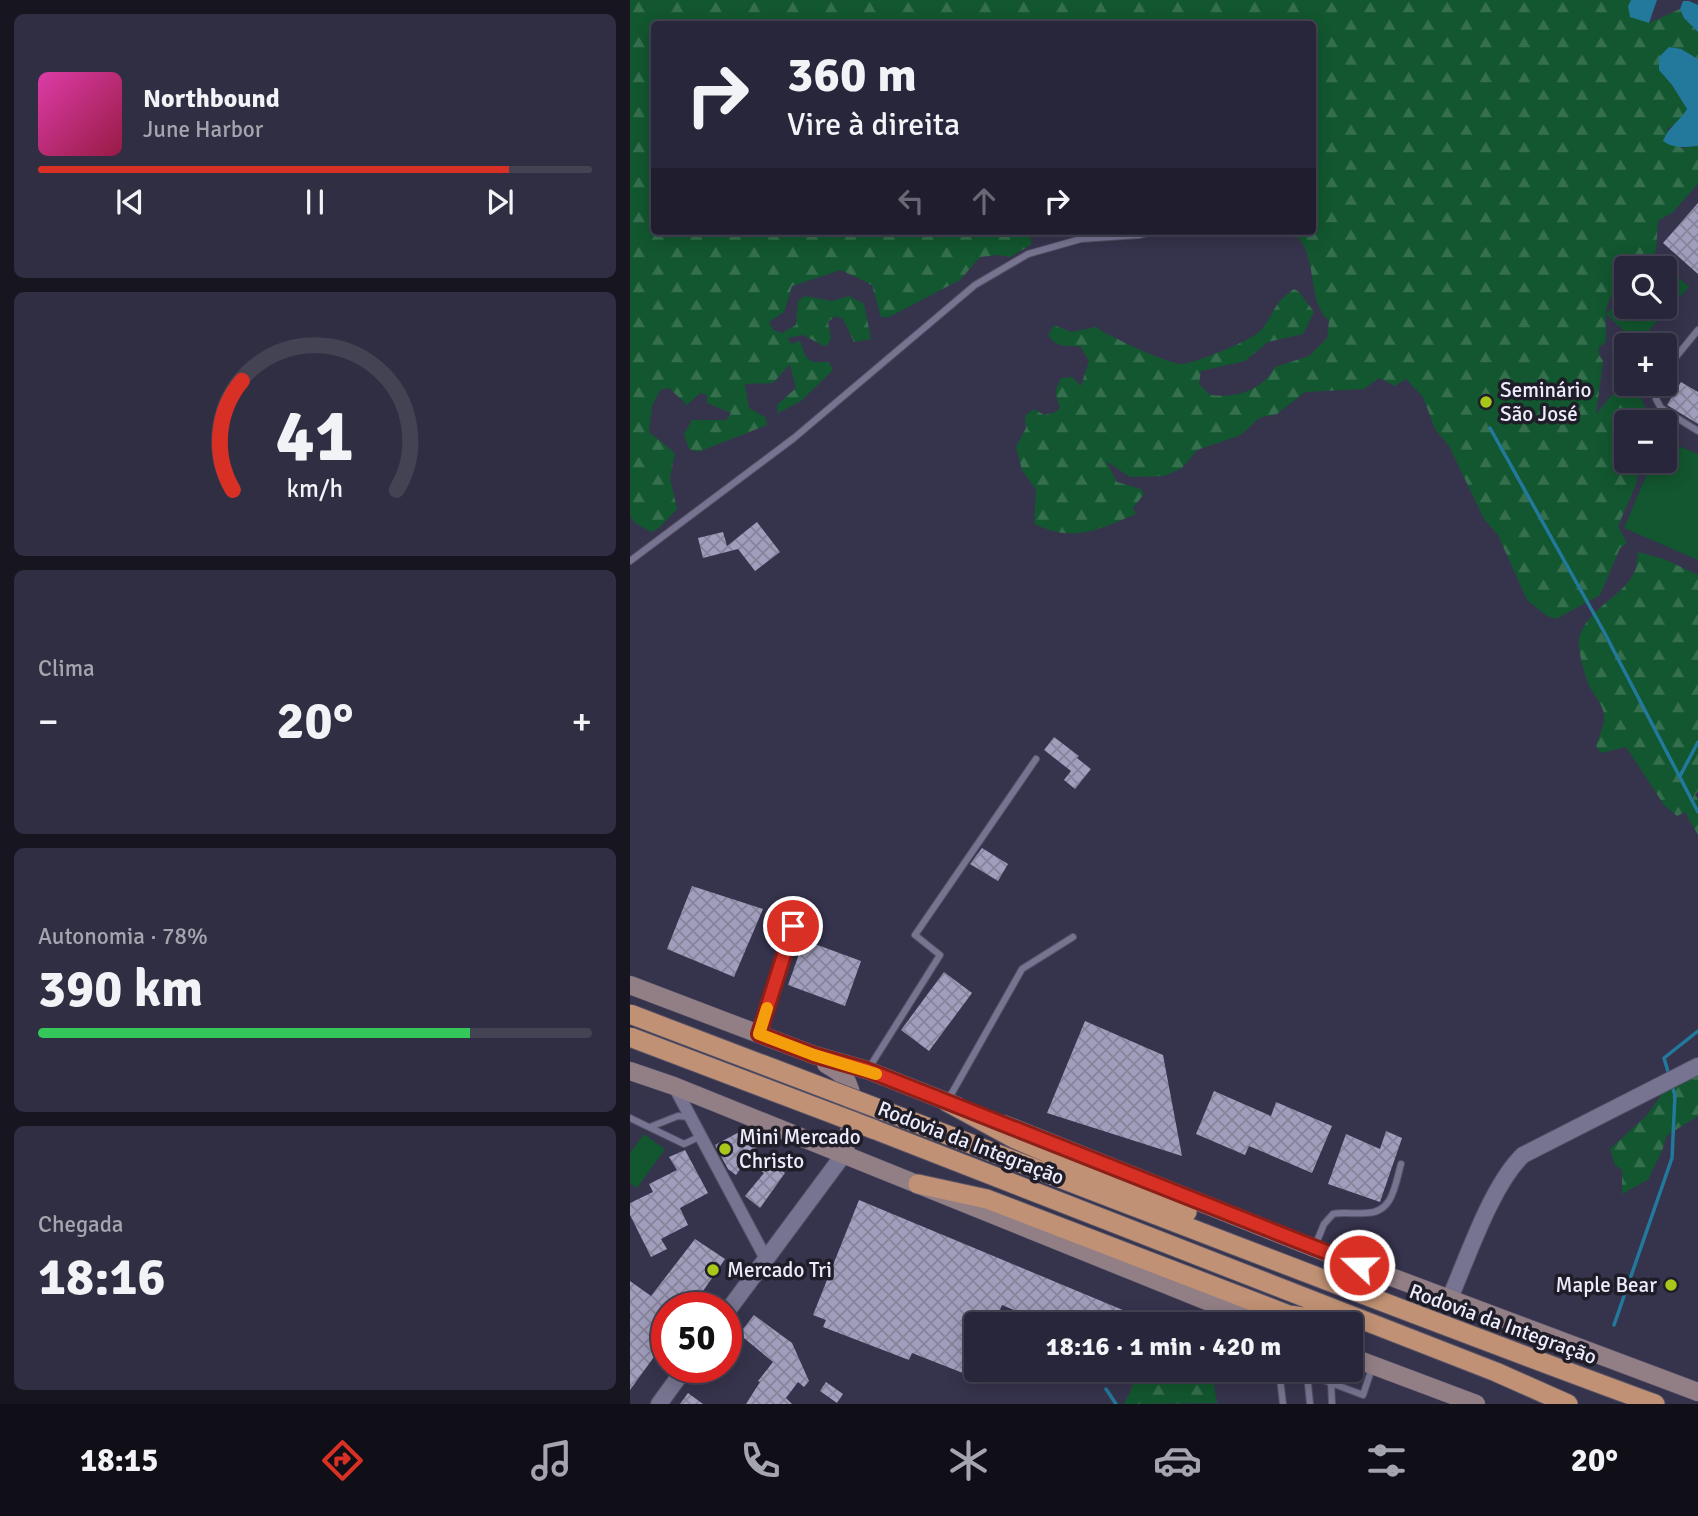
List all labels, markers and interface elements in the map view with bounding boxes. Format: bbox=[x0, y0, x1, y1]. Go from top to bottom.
text: 360 m bbox=[787, 45, 917, 105]
icon: right bbox=[672, 49, 763, 140]
text: Northbound bbox=[143, 83, 280, 115]
text: Vire à direita bbox=[787, 105, 960, 144]
text: June Harbor bbox=[143, 115, 263, 144]
icon: left bbox=[892, 182, 930, 220]
icon: ahead bbox=[965, 182, 1003, 220]
icon: right bbox=[1038, 182, 1076, 220]
icon: previous bbox=[111, 183, 149, 221]
icon: pause bbox=[296, 183, 334, 221]
icon: next bbox=[481, 183, 519, 221]
map controls bbox=[1614, 256, 1677, 473]
button: search bbox=[1614, 256, 1677, 319]
button: + bbox=[1614, 333, 1677, 396]
place label: Seminário São José bbox=[1500, 377, 1591, 427]
text: 41 bbox=[276, 392, 354, 481]
marker: Seminário São José bbox=[1478, 394, 1494, 410]
button: − bbox=[1614, 410, 1677, 473]
text: km/h bbox=[287, 473, 343, 504]
text: Clima bbox=[38, 654, 95, 683]
text: 20° bbox=[277, 689, 353, 753]
text: − bbox=[38, 698, 59, 745]
text: + bbox=[571, 698, 592, 745]
pin bbox=[763, 896, 823, 956]
icon: arrive bbox=[774, 907, 812, 945]
text: Autonomia · 78% bbox=[38, 922, 208, 951]
text: 390 km bbox=[38, 957, 203, 1021]
street label: Rodovia da Integração bbox=[874, 1095, 1068, 1191]
place label: Mini Mercado Christo bbox=[739, 1124, 861, 1174]
marker: Mini Mercado Christo bbox=[717, 1141, 733, 1157]
text: Chegada bbox=[38, 1210, 123, 1239]
position arrow bbox=[1322, 1228, 1396, 1302]
text: 18:16 bbox=[38, 1245, 166, 1309]
place label: Mercado Tri bbox=[727, 1257, 832, 1283]
marker: Mercado Tri bbox=[705, 1262, 721, 1278]
place label: Maple Bear bbox=[1556, 1272, 1657, 1298]
marker: Maple Bear bbox=[1663, 1277, 1679, 1293]
street label: Rodovia da Integração bbox=[1406, 1278, 1600, 1370]
speed limit sign: 50 bbox=[651, 1292, 742, 1383]
text: 18:16 · 1 min · 420 m bbox=[1046, 1331, 1281, 1363]
icon: directions bbox=[318, 1436, 367, 1485]
icon: music bbox=[527, 1436, 576, 1485]
icon: phone bbox=[736, 1436, 785, 1485]
icon: climate bbox=[944, 1436, 993, 1485]
icon: car bbox=[1153, 1436, 1202, 1485]
icon: filters bbox=[1362, 1436, 1411, 1485]
text: 18:15 bbox=[80, 1441, 158, 1480]
text: 20° bbox=[1571, 1441, 1618, 1480]

